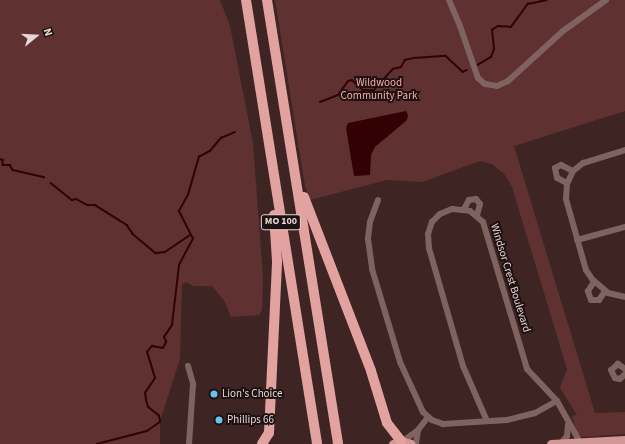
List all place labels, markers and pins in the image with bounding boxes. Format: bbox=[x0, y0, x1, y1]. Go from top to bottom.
place label: Lion's Choice bbox=[222, 387, 283, 401]
marker: Lion's Choice bbox=[209, 389, 219, 399]
place label: Phillips 66 bbox=[227, 413, 274, 427]
marker: Phillips 66 bbox=[214, 415, 224, 425]

